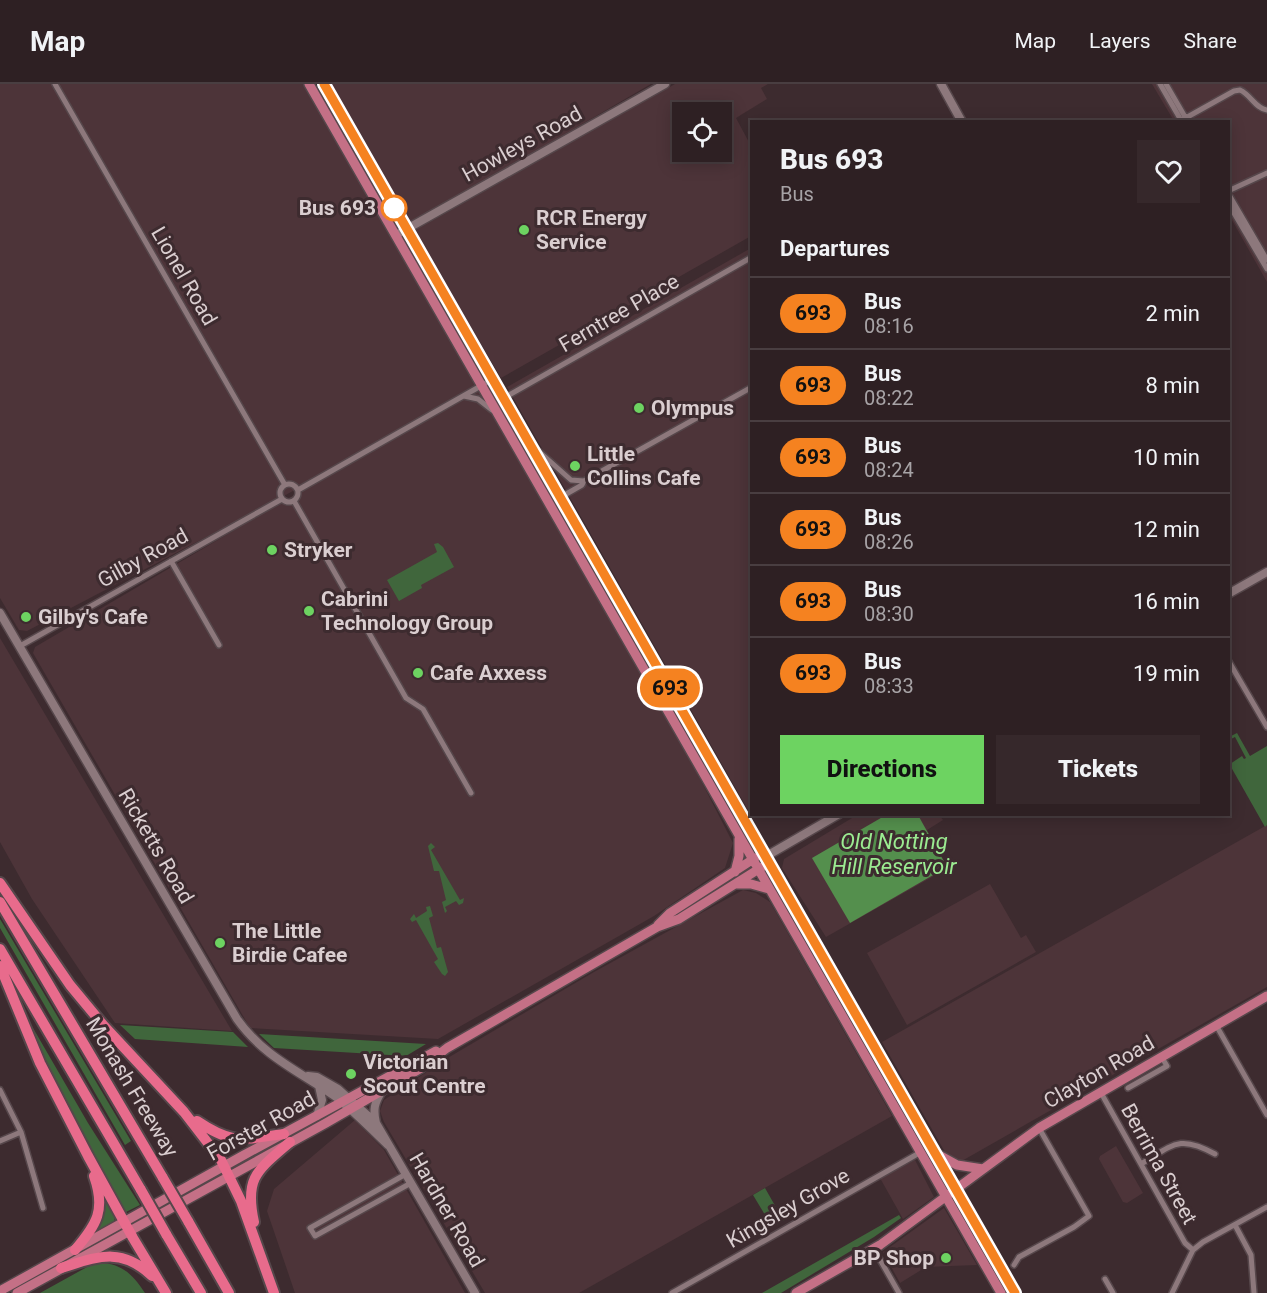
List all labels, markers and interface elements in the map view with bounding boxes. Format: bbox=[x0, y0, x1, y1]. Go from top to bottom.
text: Map bbox=[30, 25, 85, 58]
text: Map bbox=[1014, 29, 1056, 53]
text: Layers bbox=[1089, 29, 1150, 53]
text: Share bbox=[1183, 29, 1237, 53]
street label: Howleys Road bbox=[458, 101, 586, 187]
map controls bbox=[672, 102, 732, 162]
button: locate bbox=[672, 102, 732, 162]
button: heart bbox=[1137, 140, 1200, 203]
text: Bus 693 bbox=[780, 143, 884, 176]
text: Bus bbox=[780, 182, 814, 206]
marker: Bus 693 bbox=[381, 195, 407, 221]
place label: Bus 693 bbox=[299, 196, 376, 220]
place label: RCR Energy Service bbox=[536, 206, 647, 254]
street label: Lionel Road bbox=[146, 223, 222, 329]
marker: RCR Energy Service bbox=[517, 223, 531, 237]
text: Departures bbox=[780, 236, 890, 261]
street label: Ferntree Place bbox=[555, 269, 683, 357]
text: Bus bbox=[864, 289, 902, 314]
text: 693 bbox=[795, 301, 831, 325]
text: 2 min bbox=[1145, 301, 1200, 326]
text: 08:16 bbox=[864, 314, 914, 338]
text: Bus bbox=[864, 361, 902, 386]
text: 693 bbox=[795, 373, 831, 397]
text: 8 min bbox=[1145, 373, 1200, 398]
text: 08:22 bbox=[864, 386, 914, 410]
place label: Olympus bbox=[651, 396, 734, 420]
marker: Olympus bbox=[632, 401, 646, 415]
text: Bus bbox=[864, 433, 902, 458]
place label: Little Collins Cafe bbox=[587, 442, 701, 490]
text: 693 bbox=[795, 445, 831, 469]
text: 10 min bbox=[1133, 445, 1200, 470]
text: 08:24 bbox=[864, 458, 914, 482]
marker: Little Collins Cafe bbox=[568, 459, 582, 473]
text: Bus bbox=[864, 505, 902, 530]
text: 693 bbox=[795, 517, 831, 541]
text: 12 min bbox=[1133, 517, 1200, 542]
street label: Gilby Road bbox=[94, 523, 192, 593]
text: 08:26 bbox=[864, 530, 914, 554]
place label: Stryker bbox=[284, 538, 353, 562]
marker: Stryker bbox=[265, 543, 279, 557]
text: Bus bbox=[864, 577, 902, 602]
place label: Cabrini Technology Group bbox=[321, 587, 493, 635]
text: 693 bbox=[795, 589, 831, 613]
text: 16 min bbox=[1133, 589, 1200, 614]
text: 08:30 bbox=[864, 602, 914, 626]
marker: Cabrini Technology Group bbox=[302, 604, 316, 618]
place label: Gilby's Cafe bbox=[38, 605, 148, 629]
marker: Gilby's Cafe bbox=[19, 610, 33, 624]
text: Bus bbox=[864, 649, 902, 674]
place label: Cafe Axxess bbox=[430, 661, 547, 685]
text: 693 bbox=[795, 661, 831, 685]
text: 19 min bbox=[1133, 661, 1200, 686]
marker: Cafe Axxess bbox=[411, 666, 425, 680]
line badge: 693 bbox=[636, 668, 704, 708]
text: 08:33 bbox=[864, 674, 914, 698]
text: 693 bbox=[652, 676, 688, 700]
button: Directions bbox=[780, 735, 984, 804]
button: Tickets bbox=[996, 735, 1200, 804]
street label: Ricketts Road bbox=[113, 784, 199, 908]
water label: Old Notting Hill Reservoir bbox=[831, 829, 957, 879]
place label: The Little Birdie Cafee bbox=[232, 919, 347, 967]
marker: The Little Birdie Cafee bbox=[213, 936, 227, 950]
street label: Monash Freeway bbox=[81, 1013, 183, 1161]
street label: Clayton Road bbox=[1039, 1031, 1159, 1113]
place label: Victorian Scout Centre bbox=[363, 1050, 486, 1098]
marker: Victorian Scout Centre bbox=[344, 1067, 358, 1081]
street label: Forster Road bbox=[203, 1086, 319, 1166]
street label: Berrima Street bbox=[1116, 1100, 1202, 1229]
street label: Hardner Road bbox=[405, 1148, 489, 1272]
street label: Kingsley Grove bbox=[722, 1163, 854, 1253]
place label: BP Shop bbox=[853, 1246, 934, 1270]
marker: BP Shop bbox=[939, 1251, 953, 1265]

